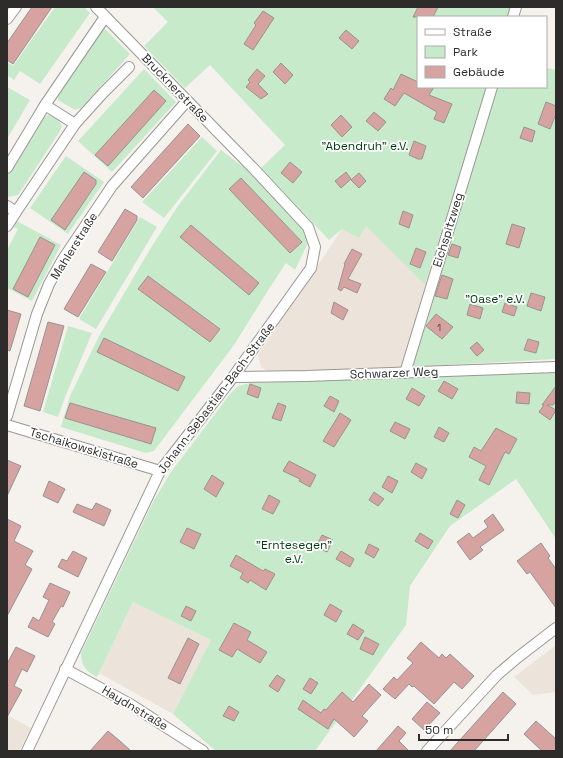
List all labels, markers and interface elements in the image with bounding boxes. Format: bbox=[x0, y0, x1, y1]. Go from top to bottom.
legend bbox=[417, 16, 547, 88]
text: Straße bbox=[453, 24, 492, 40]
text: Park bbox=[453, 44, 478, 60]
street label: Brucknerstraße bbox=[138, 50, 212, 126]
text: Gebäude bbox=[453, 64, 505, 80]
park label: "Abendruh" e.V. bbox=[321, 138, 409, 154]
street label: Eichspitzweg bbox=[429, 191, 467, 269]
street label: Mahlerstraße bbox=[47, 209, 101, 283]
park label: "Oase" e.V. bbox=[465, 291, 525, 307]
street label: Johann-Sebastian-Bach-Straße bbox=[154, 319, 278, 477]
house number: 1 bbox=[437, 321, 441, 334]
street label: Schwarzer Weg bbox=[349, 363, 439, 383]
street label: Tschaikowskistraße bbox=[28, 424, 140, 472]
park label: "Erntesegen" e.V. bbox=[256, 537, 332, 567]
street label: Haydnstraße bbox=[99, 682, 171, 734]
scale bar bbox=[419, 716, 508, 742]
text: 50 m bbox=[425, 722, 453, 738]

